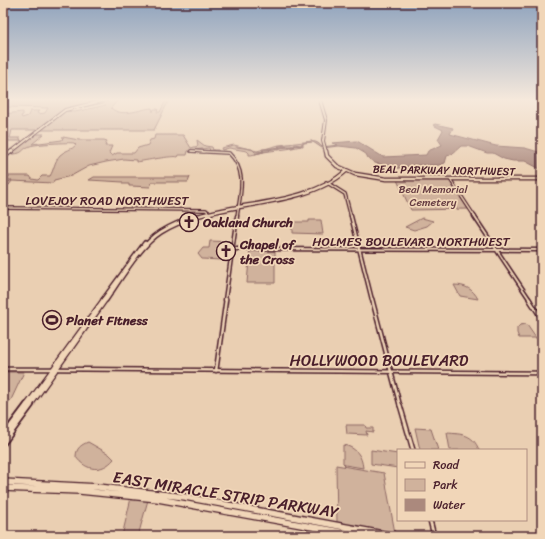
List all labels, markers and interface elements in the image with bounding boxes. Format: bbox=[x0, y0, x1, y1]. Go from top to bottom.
street label: BEAL PARKWAY NORTHWEST bbox=[373, 160, 516, 181]
park label: Beal Memorial Cemetery bbox=[398, 180, 468, 212]
street label: LOVEJOY ROAD NORTHWEST bbox=[26, 189, 189, 212]
church icon: Oakland Church bbox=[178, 211, 200, 233]
place label: Oakland Church bbox=[202, 211, 293, 234]
street label: HOLMES BOULEVARD NORTHWEST bbox=[312, 230, 510, 253]
place label: Chapel of the Cross bbox=[239, 233, 297, 271]
church icon: Chapel of the Cross bbox=[215, 240, 237, 262]
sports icon: Planet Fitness bbox=[41, 309, 63, 331]
place label: Planet Fitness bbox=[66, 309, 149, 332]
street label: HOLLYWOOD BOULEVARD bbox=[290, 346, 469, 375]
legend bbox=[397, 449, 527, 521]
text: Road bbox=[433, 454, 460, 476]
street label: EAST MIRACLE STRIP PARKWAY bbox=[111, 462, 341, 527]
text: Park bbox=[433, 474, 458, 496]
text: Water bbox=[433, 494, 466, 516]

